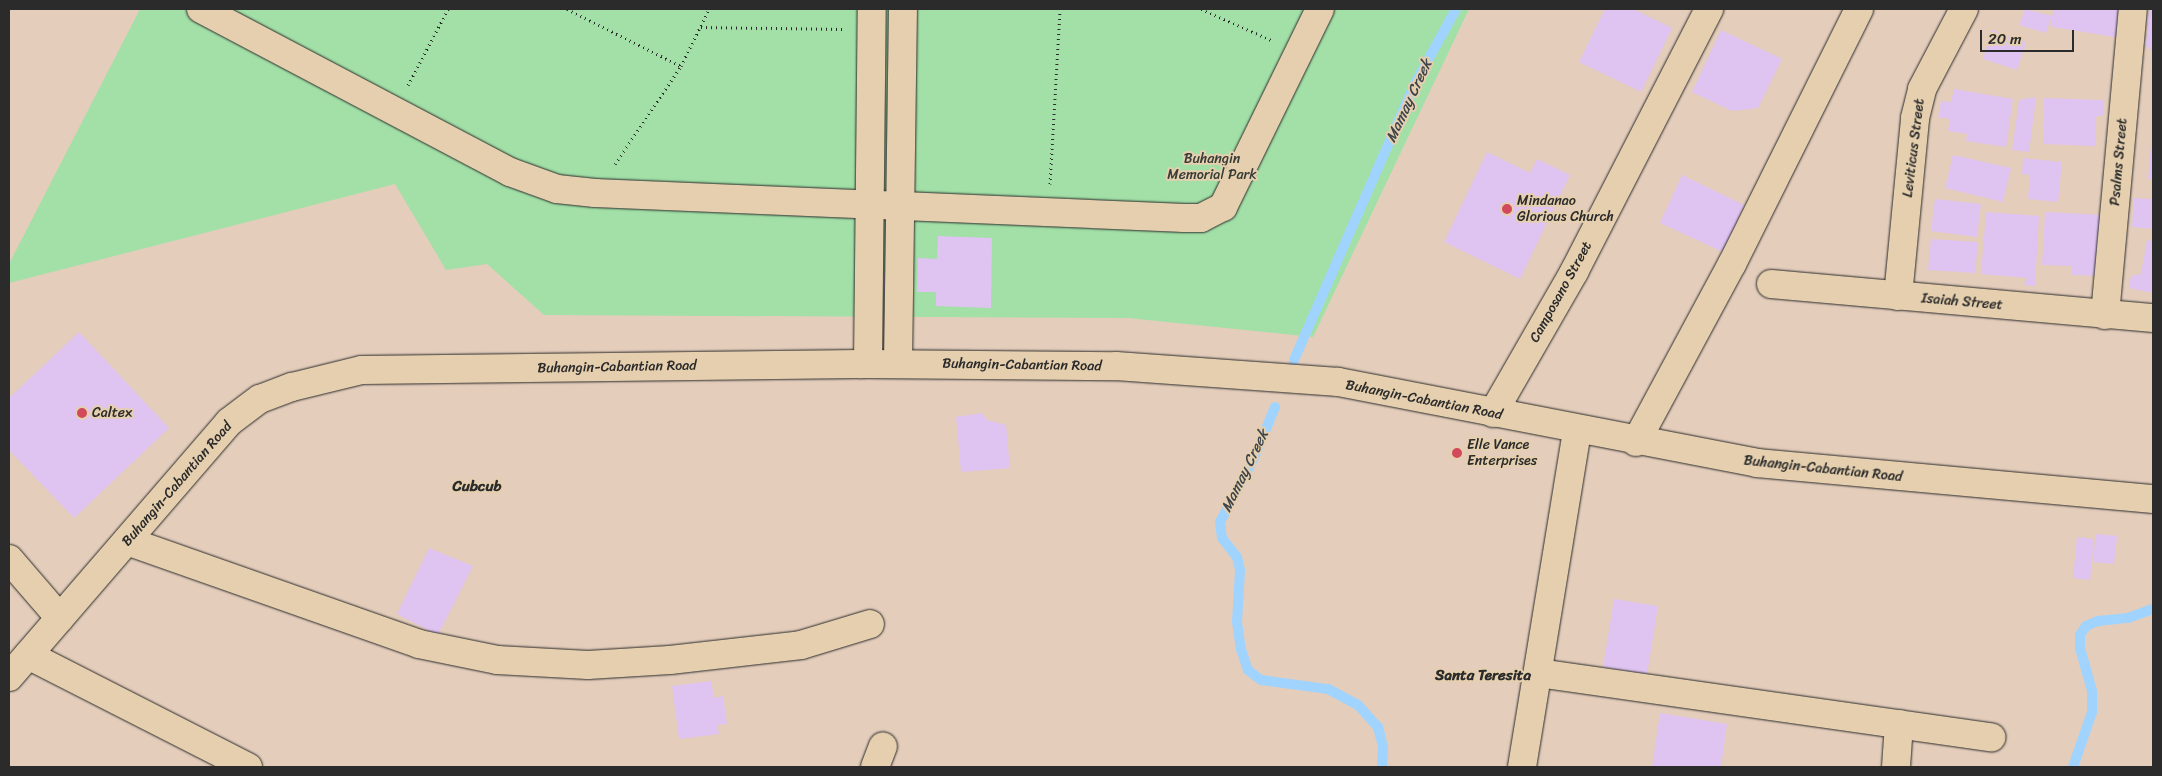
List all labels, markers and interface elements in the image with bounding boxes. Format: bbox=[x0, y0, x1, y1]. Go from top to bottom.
scale bar bbox=[1982, 20, 2076, 52]
text: 20 m bbox=[1988, 26, 2022, 52]
water label: Mamay Creek bbox=[1382, 57, 1436, 145]
street label: Leviticus Street bbox=[1900, 98, 1928, 198]
street label: Psalms Street bbox=[2107, 118, 2131, 206]
park label: Buhangin Memorial Park bbox=[1167, 151, 1257, 184]
place label: Mindanao Glorious Church bbox=[1517, 193, 1614, 226]
marker: Mindanao Glorious Church bbox=[1501, 203, 1513, 215]
street label: Camposano Street bbox=[1526, 239, 1596, 345]
street label: Isaiah Street bbox=[1921, 290, 2003, 314]
street label: Buhangin-Cabantian Road bbox=[942, 355, 1102, 375]
street label: Buhangin-Cabantian Road bbox=[537, 357, 697, 377]
street label: Buhangin-Cabantian Road bbox=[1344, 377, 1504, 423]
place label: Caltex bbox=[92, 405, 132, 421]
marker: Caltex bbox=[76, 407, 88, 419]
street label: Buhangin-Cabantian Road bbox=[118, 418, 236, 550]
water label: Mamay Creek bbox=[1217, 427, 1273, 515]
place label: Elle Vance Enterprises bbox=[1467, 437, 1537, 470]
marker: Elle Vance Enterprises bbox=[1451, 447, 1463, 459]
street label: Buhangin-Cabantian Road bbox=[1743, 452, 1903, 486]
district label: Cubcub bbox=[452, 478, 502, 496]
district label: Santa Teresita bbox=[1435, 667, 1531, 685]

